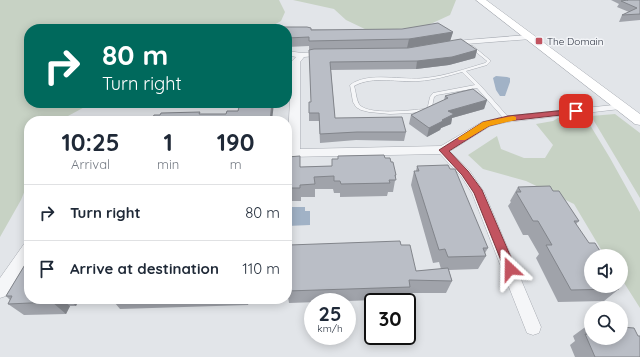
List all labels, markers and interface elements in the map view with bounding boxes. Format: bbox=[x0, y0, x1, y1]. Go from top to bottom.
place label: The Domain bbox=[547, 35, 604, 48]
marker: The Domain bbox=[534, 36, 544, 46]
text: 80 m bbox=[102, 37, 168, 72]
icon: right bbox=[36, 40, 88, 92]
text: Turn right bbox=[102, 72, 182, 95]
pin bbox=[559, 94, 593, 128]
icon: arrive bbox=[565, 100, 587, 122]
text: 10:25 bbox=[62, 127, 120, 157]
text: 1 bbox=[164, 127, 173, 157]
text: 190 bbox=[217, 127, 254, 157]
text: Arrival bbox=[71, 156, 110, 172]
text: min bbox=[157, 156, 179, 172]
text: m bbox=[230, 156, 242, 172]
icon: right bbox=[36, 202, 58, 224]
text: Turn right bbox=[70, 203, 141, 222]
text: 80 m bbox=[245, 203, 280, 222]
position arrow bbox=[489, 248, 531, 290]
map controls bbox=[584, 249, 628, 345]
button: sound bbox=[584, 249, 628, 293]
icon: arrive bbox=[36, 258, 58, 280]
text: Arrive at destination bbox=[70, 259, 219, 278]
text: 110 m bbox=[242, 259, 280, 278]
speed limit sign: 30 bbox=[364, 293, 416, 345]
text: 25 bbox=[319, 301, 341, 326]
button: search bbox=[584, 301, 628, 345]
text: km/h bbox=[317, 322, 343, 335]

